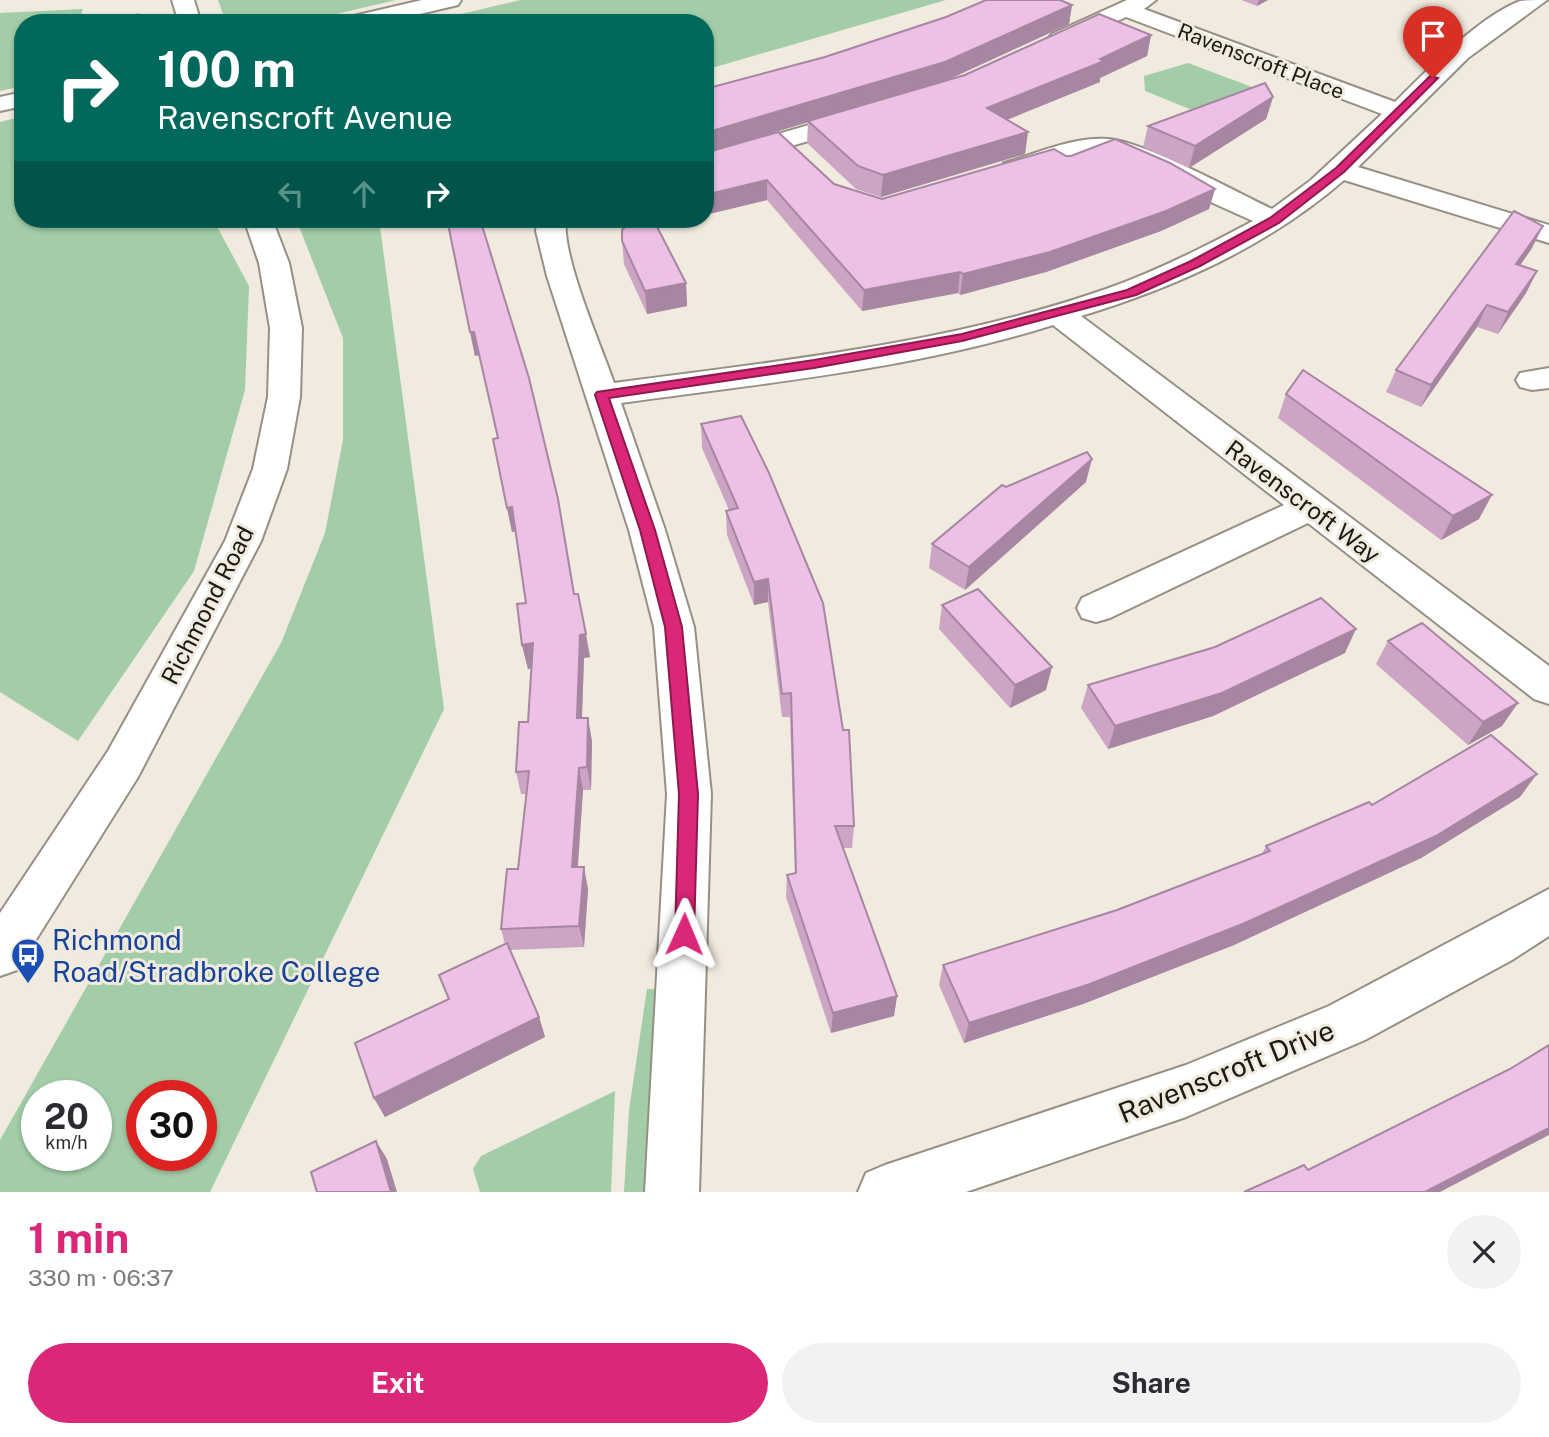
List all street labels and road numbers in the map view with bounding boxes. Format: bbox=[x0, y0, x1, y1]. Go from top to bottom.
street label: Ravenscroft Place bbox=[1174, 18, 1348, 104]
street label: Ravenscroft Way bbox=[1220, 434, 1386, 568]
street label: Richmond Road bbox=[155, 521, 259, 689]
street label: Ravenscroft Drive bbox=[1113, 1013, 1339, 1129]

